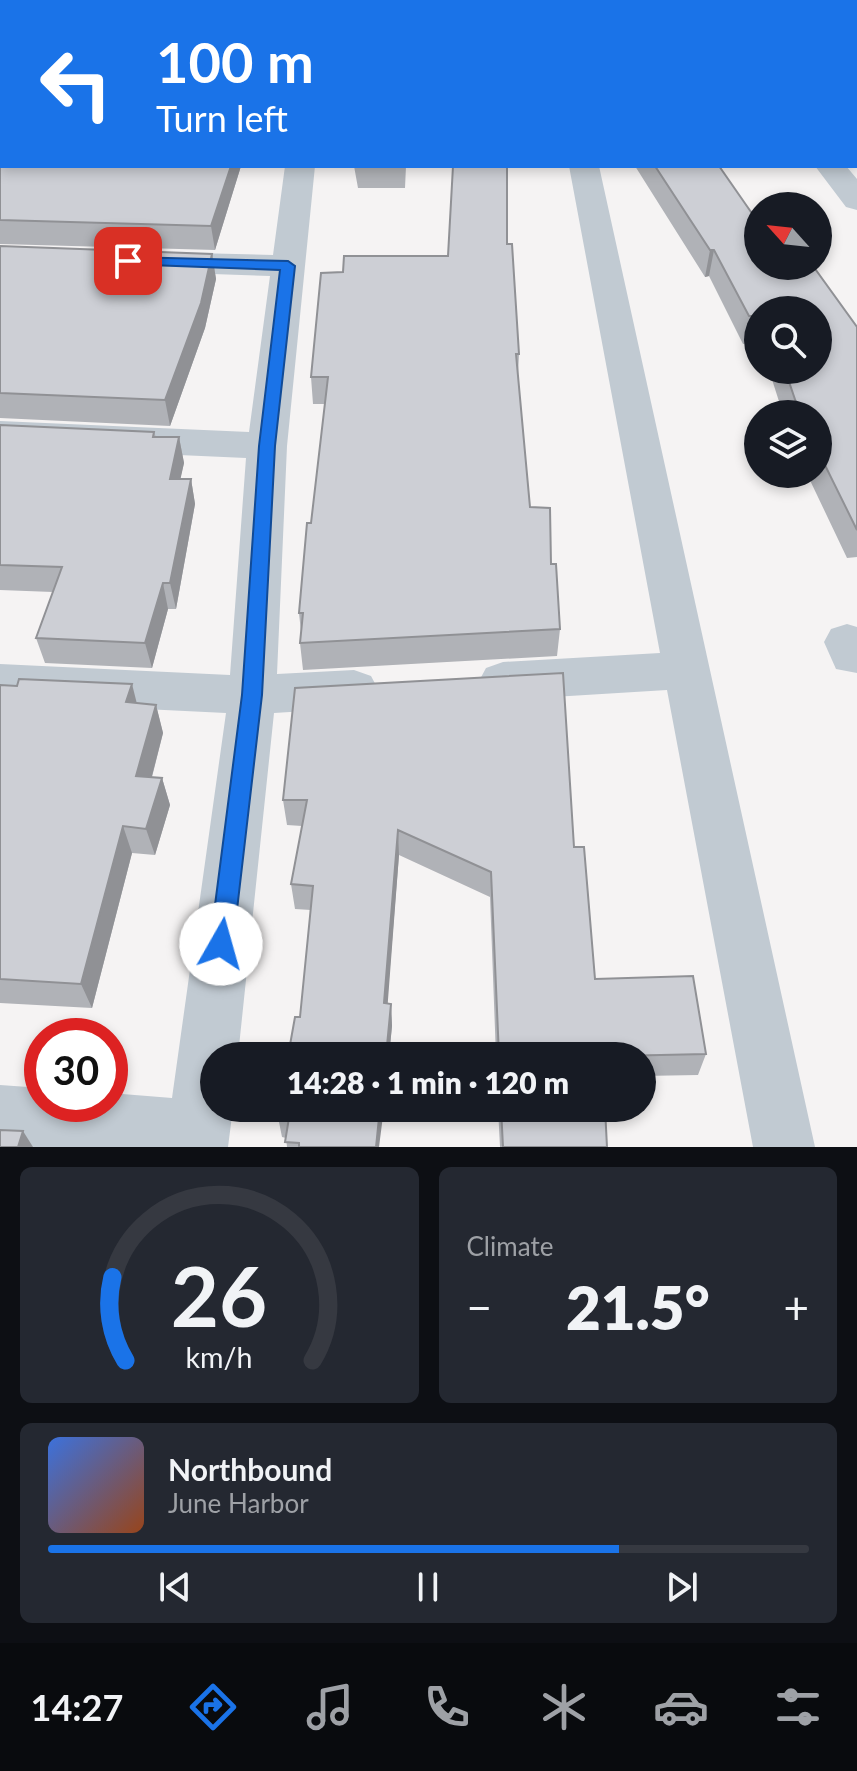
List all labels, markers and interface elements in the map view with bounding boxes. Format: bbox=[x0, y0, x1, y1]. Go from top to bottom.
text: 100 m bbox=[156, 28, 314, 95]
icon: left bbox=[24, 32, 128, 136]
text: Turn left bbox=[156, 96, 288, 140]
north arrow bbox=[744, 192, 832, 280]
map controls bbox=[744, 192, 832, 488]
pin bbox=[94, 227, 162, 295]
icon: arrive bbox=[106, 239, 150, 283]
button: search bbox=[744, 296, 832, 384]
button: layers bbox=[744, 400, 832, 488]
position arrow bbox=[179, 902, 263, 986]
speed limit sign: 30 bbox=[24, 1018, 128, 1122]
text: 14:28 · 1 min · 120 m bbox=[287, 1064, 569, 1100]
text: Climate bbox=[467, 1230, 553, 1262]
text: 26 bbox=[171, 1245, 268, 1345]
text: 21.5° bbox=[566, 1271, 710, 1343]
text: − bbox=[467, 1281, 492, 1333]
text: + bbox=[783, 1281, 809, 1333]
text: km/h bbox=[186, 1340, 253, 1374]
text: Northbound bbox=[168, 1451, 332, 1487]
text: June Harbor bbox=[168, 1487, 309, 1519]
icon: previous bbox=[153, 1565, 197, 1609]
icon: pause bbox=[406, 1565, 450, 1609]
icon: next bbox=[660, 1565, 704, 1609]
icon: directions bbox=[185, 1679, 241, 1735]
icon: music bbox=[302, 1679, 358, 1735]
icon: phone bbox=[419, 1679, 475, 1735]
icon: climate bbox=[536, 1679, 592, 1735]
icon: car bbox=[653, 1679, 709, 1735]
icon: filters bbox=[770, 1679, 826, 1735]
text: 14:27 bbox=[31, 1685, 123, 1729]

